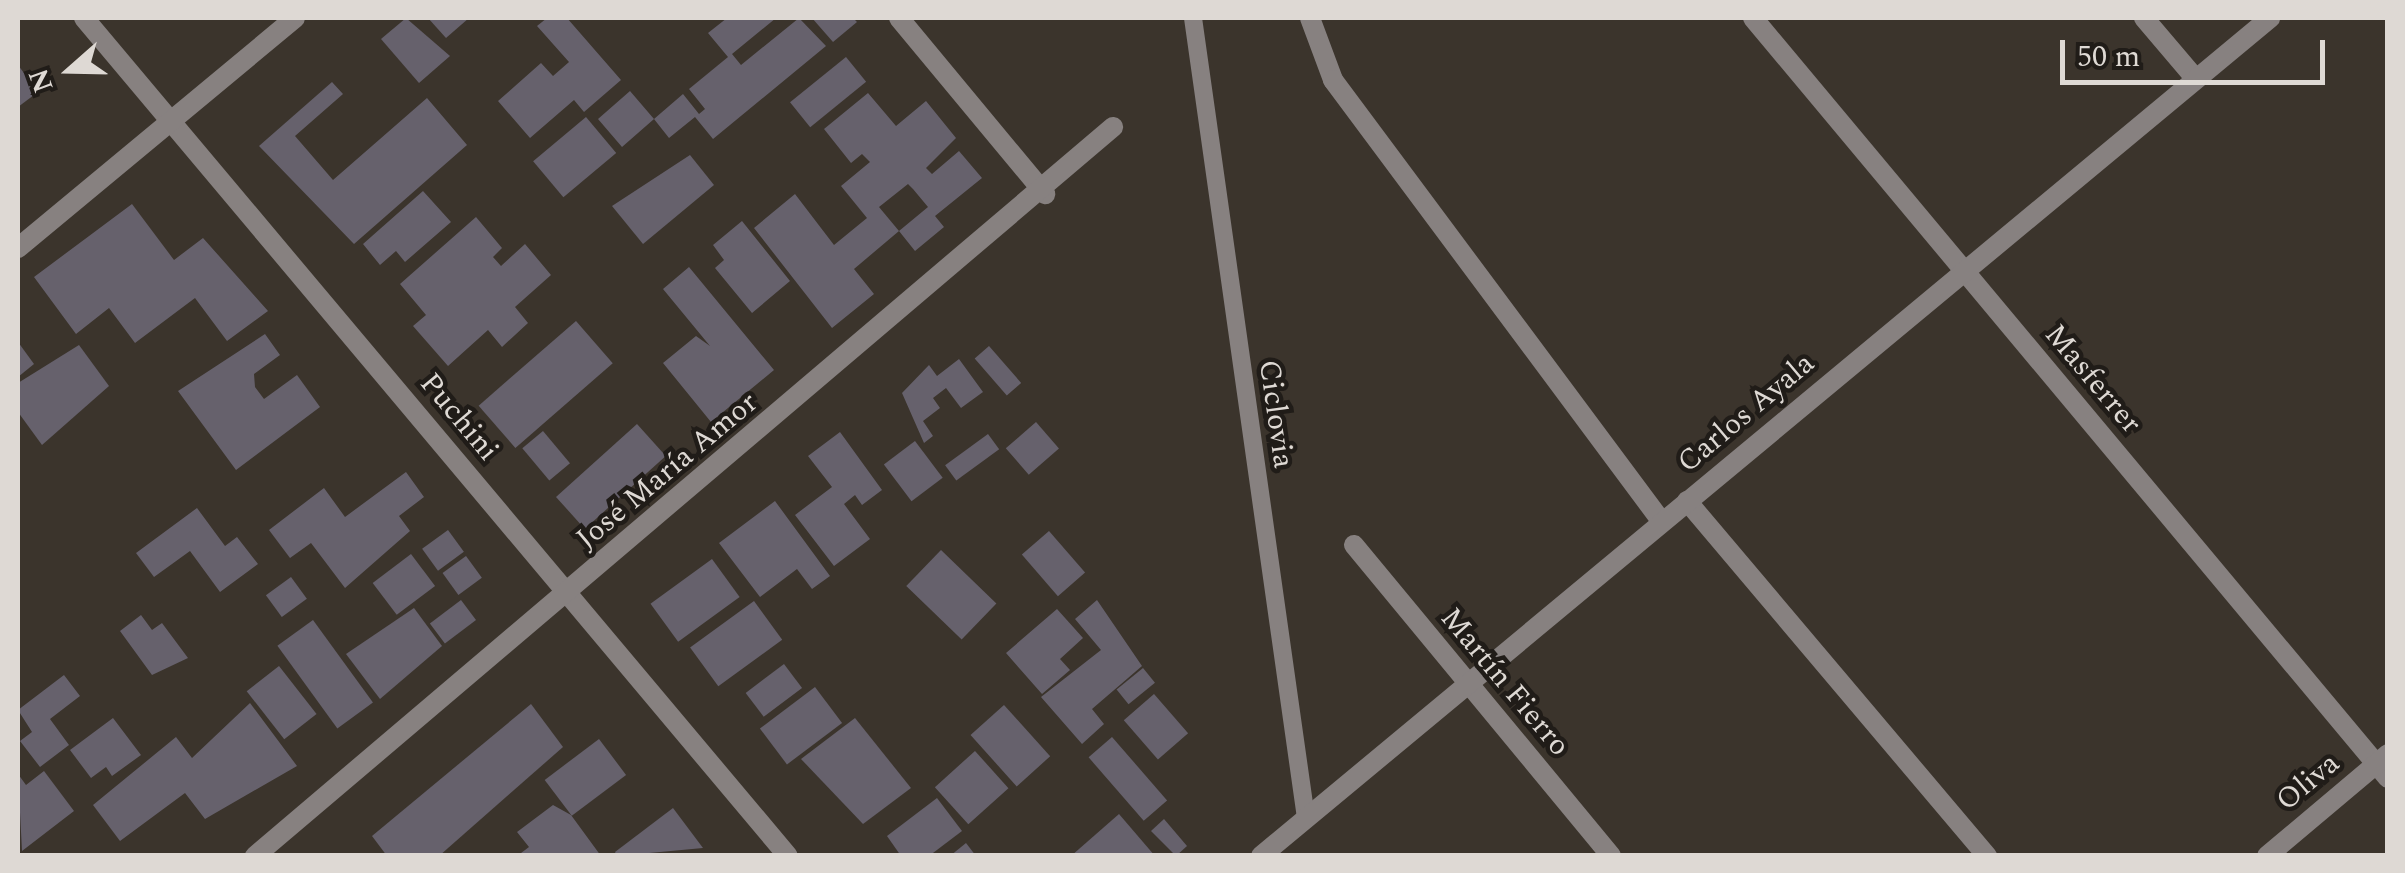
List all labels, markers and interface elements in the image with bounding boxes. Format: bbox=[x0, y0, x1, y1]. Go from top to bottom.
north arrow bbox=[20, 20, 120, 120]
scale bar bbox=[2065, 20, 2330, 82]
text: 50 m bbox=[2077, 34, 2140, 80]
text: N bbox=[17, 62, 65, 99]
street label: Masferrer bbox=[2037, 317, 2149, 441]
street label: Carlos Ayala bbox=[1670, 345, 1822, 481]
street label: Ciclovia bbox=[1251, 358, 1301, 470]
street label: Puchini bbox=[412, 366, 506, 468]
street label: José María Amor bbox=[569, 385, 765, 557]
street label: Martín Fierro bbox=[1433, 601, 1577, 763]
street label: Oliva bbox=[2269, 745, 2347, 819]

